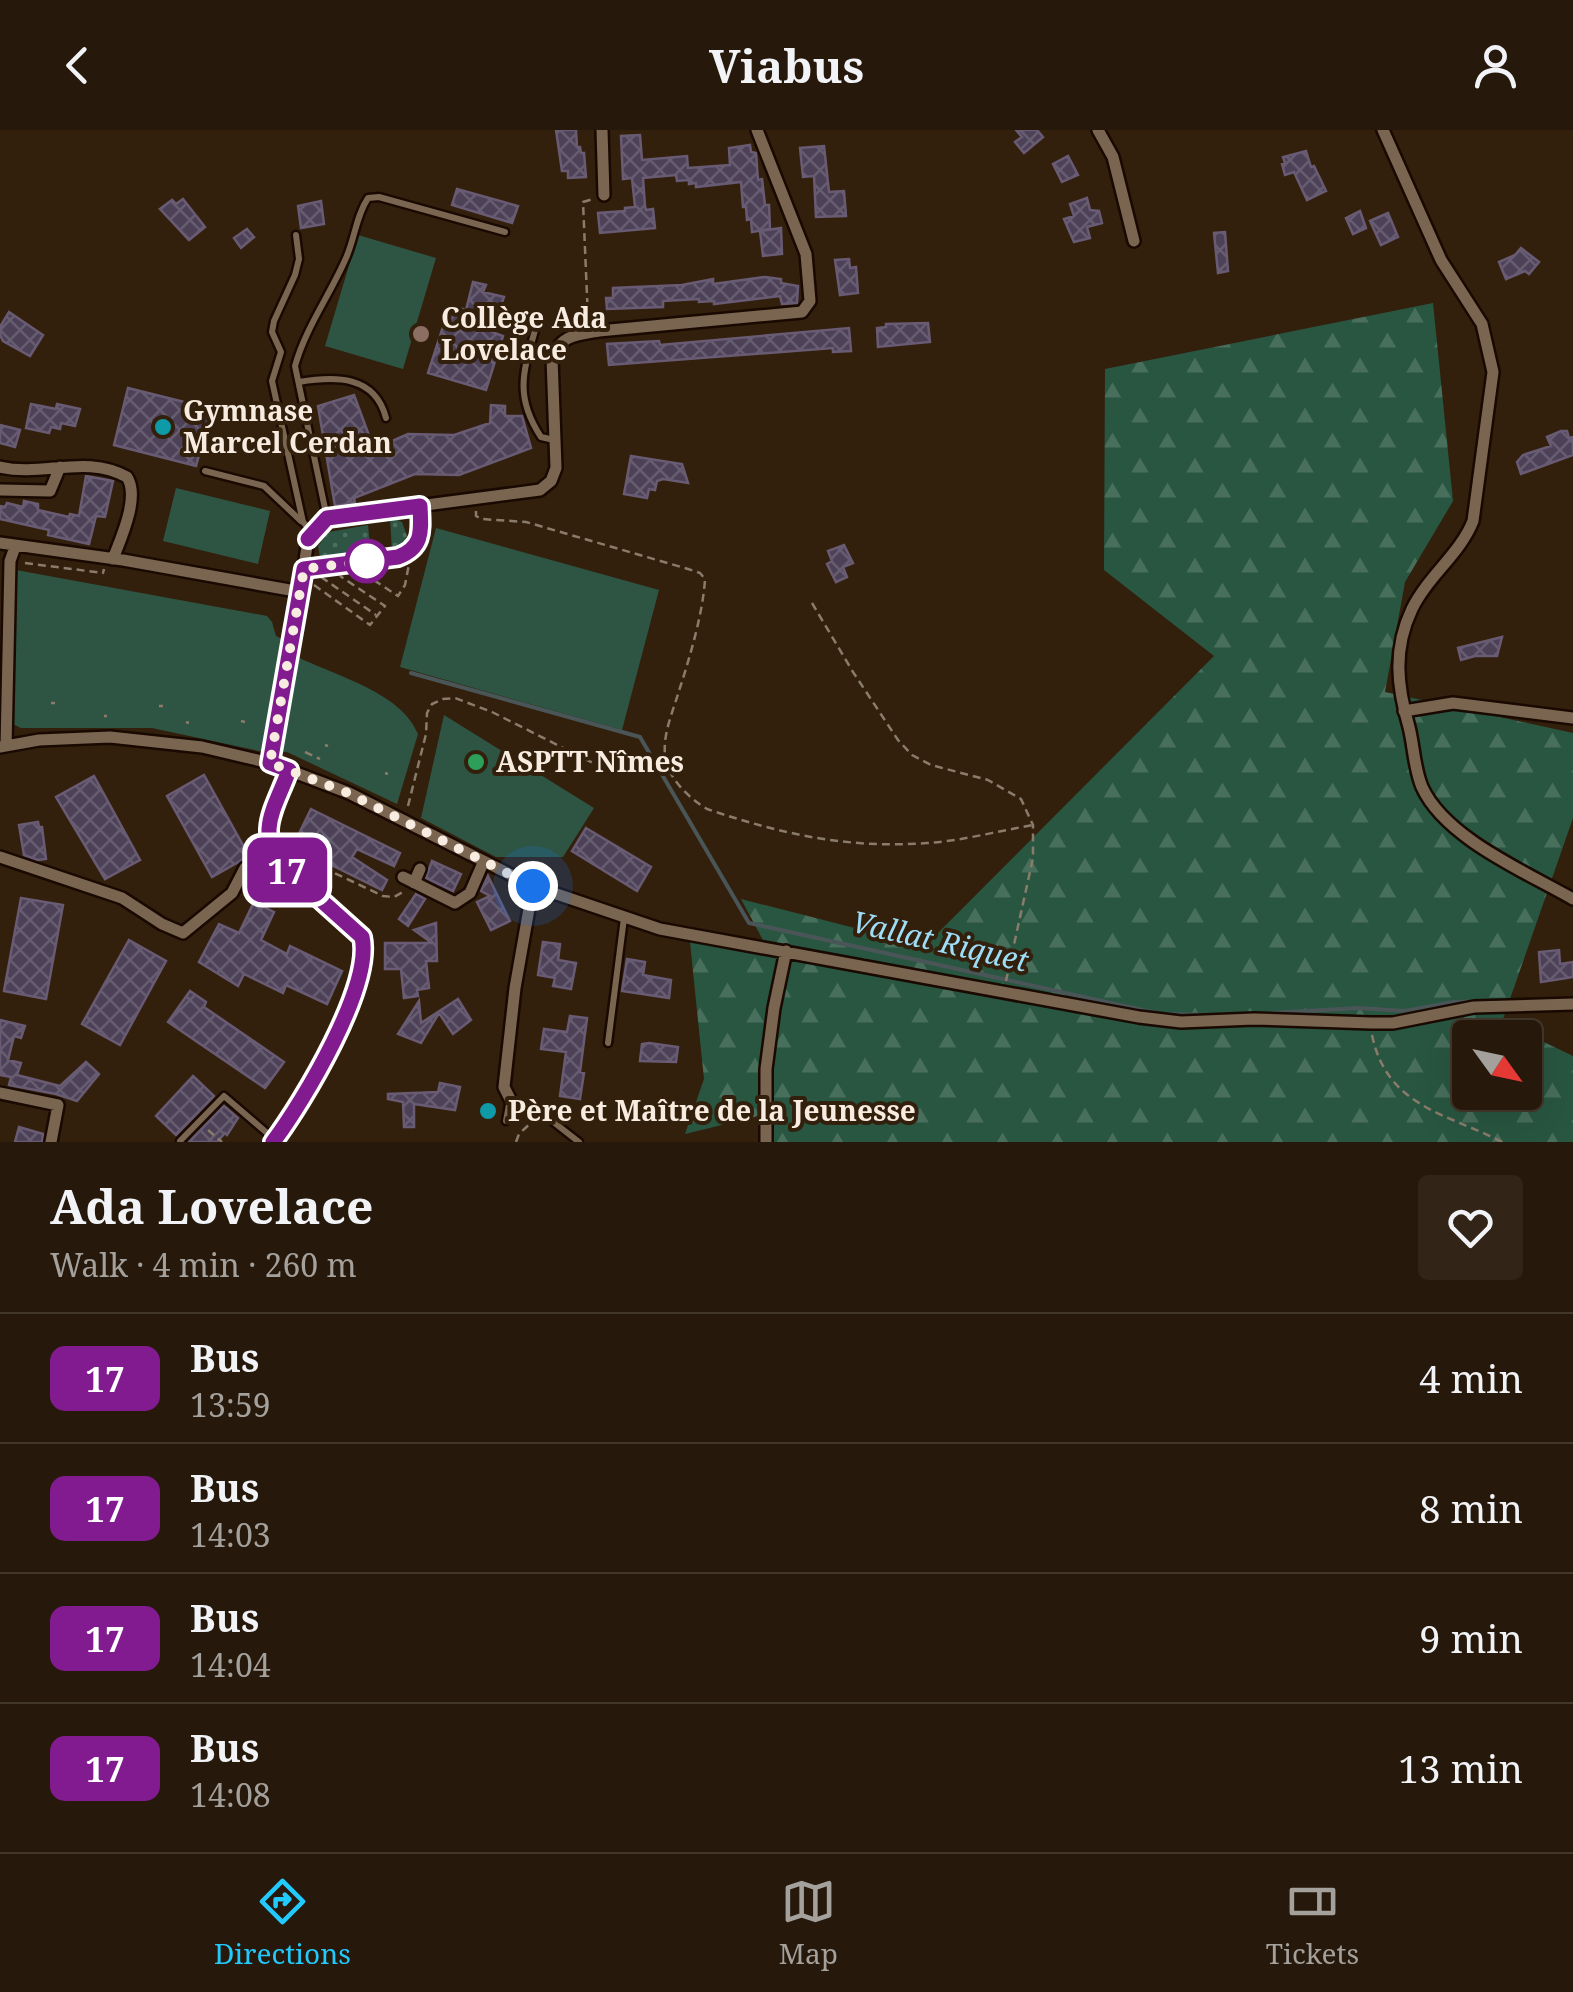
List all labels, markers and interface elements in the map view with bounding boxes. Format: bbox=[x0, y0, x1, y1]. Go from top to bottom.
text: Viabus bbox=[709, 35, 864, 96]
icon: back bbox=[50, 38, 105, 93]
icon: person bbox=[1468, 38, 1523, 93]
place label: Collège Ada Lovelace bbox=[441, 298, 607, 368]
marker: Collège Ada Lovelace bbox=[410, 323, 432, 345]
place label: Gymnase Marcel Cerdan bbox=[183, 391, 392, 461]
marker: Gymnase Marcel Cerdan bbox=[152, 416, 174, 438]
unlabelled marker bbox=[346, 540, 388, 582]
place label: ASPTT Nîmes bbox=[496, 742, 684, 780]
marker: ASPTT Nîmes bbox=[465, 751, 487, 773]
line badge: 17 bbox=[242, 838, 332, 902]
text: 17 bbox=[267, 847, 307, 894]
your location bbox=[508, 861, 558, 911]
water label: Vallat Riquet bbox=[848, 900, 1034, 981]
north arrow bbox=[1452, 1020, 1542, 1110]
map controls bbox=[1452, 1020, 1542, 1110]
place label: Père et Maître de la Jeunesse bbox=[508, 1091, 916, 1129]
marker: Père et Maître de la Jeunesse bbox=[477, 1100, 499, 1122]
text: Ada Lovelace bbox=[50, 1173, 373, 1238]
button: heart bbox=[1418, 1175, 1523, 1280]
text: Walk · 4 min · 260 m bbox=[50, 1243, 357, 1286]
text: Bus bbox=[190, 1331, 259, 1383]
text: 4 min bbox=[1419, 1352, 1523, 1404]
text: 17 bbox=[85, 1355, 125, 1402]
text: 13:59 bbox=[190, 1383, 271, 1426]
text: Bus bbox=[190, 1461, 259, 1513]
text: 8 min bbox=[1419, 1482, 1523, 1534]
text: 17 bbox=[85, 1485, 125, 1532]
text: 14:03 bbox=[190, 1513, 271, 1556]
text: Bus bbox=[190, 1591, 259, 1643]
text: 9 min bbox=[1419, 1612, 1523, 1664]
text: 17 bbox=[85, 1615, 125, 1662]
text: 14:04 bbox=[190, 1643, 271, 1686]
text: Bus bbox=[190, 1721, 259, 1773]
text: 13 min bbox=[1398, 1742, 1523, 1794]
text: 17 bbox=[85, 1745, 125, 1792]
text: 14:08 bbox=[190, 1773, 271, 1816]
tab: Directions bbox=[214, 1874, 351, 1972]
tab: Map bbox=[779, 1874, 838, 1972]
tab: Tickets bbox=[1266, 1874, 1359, 1972]

